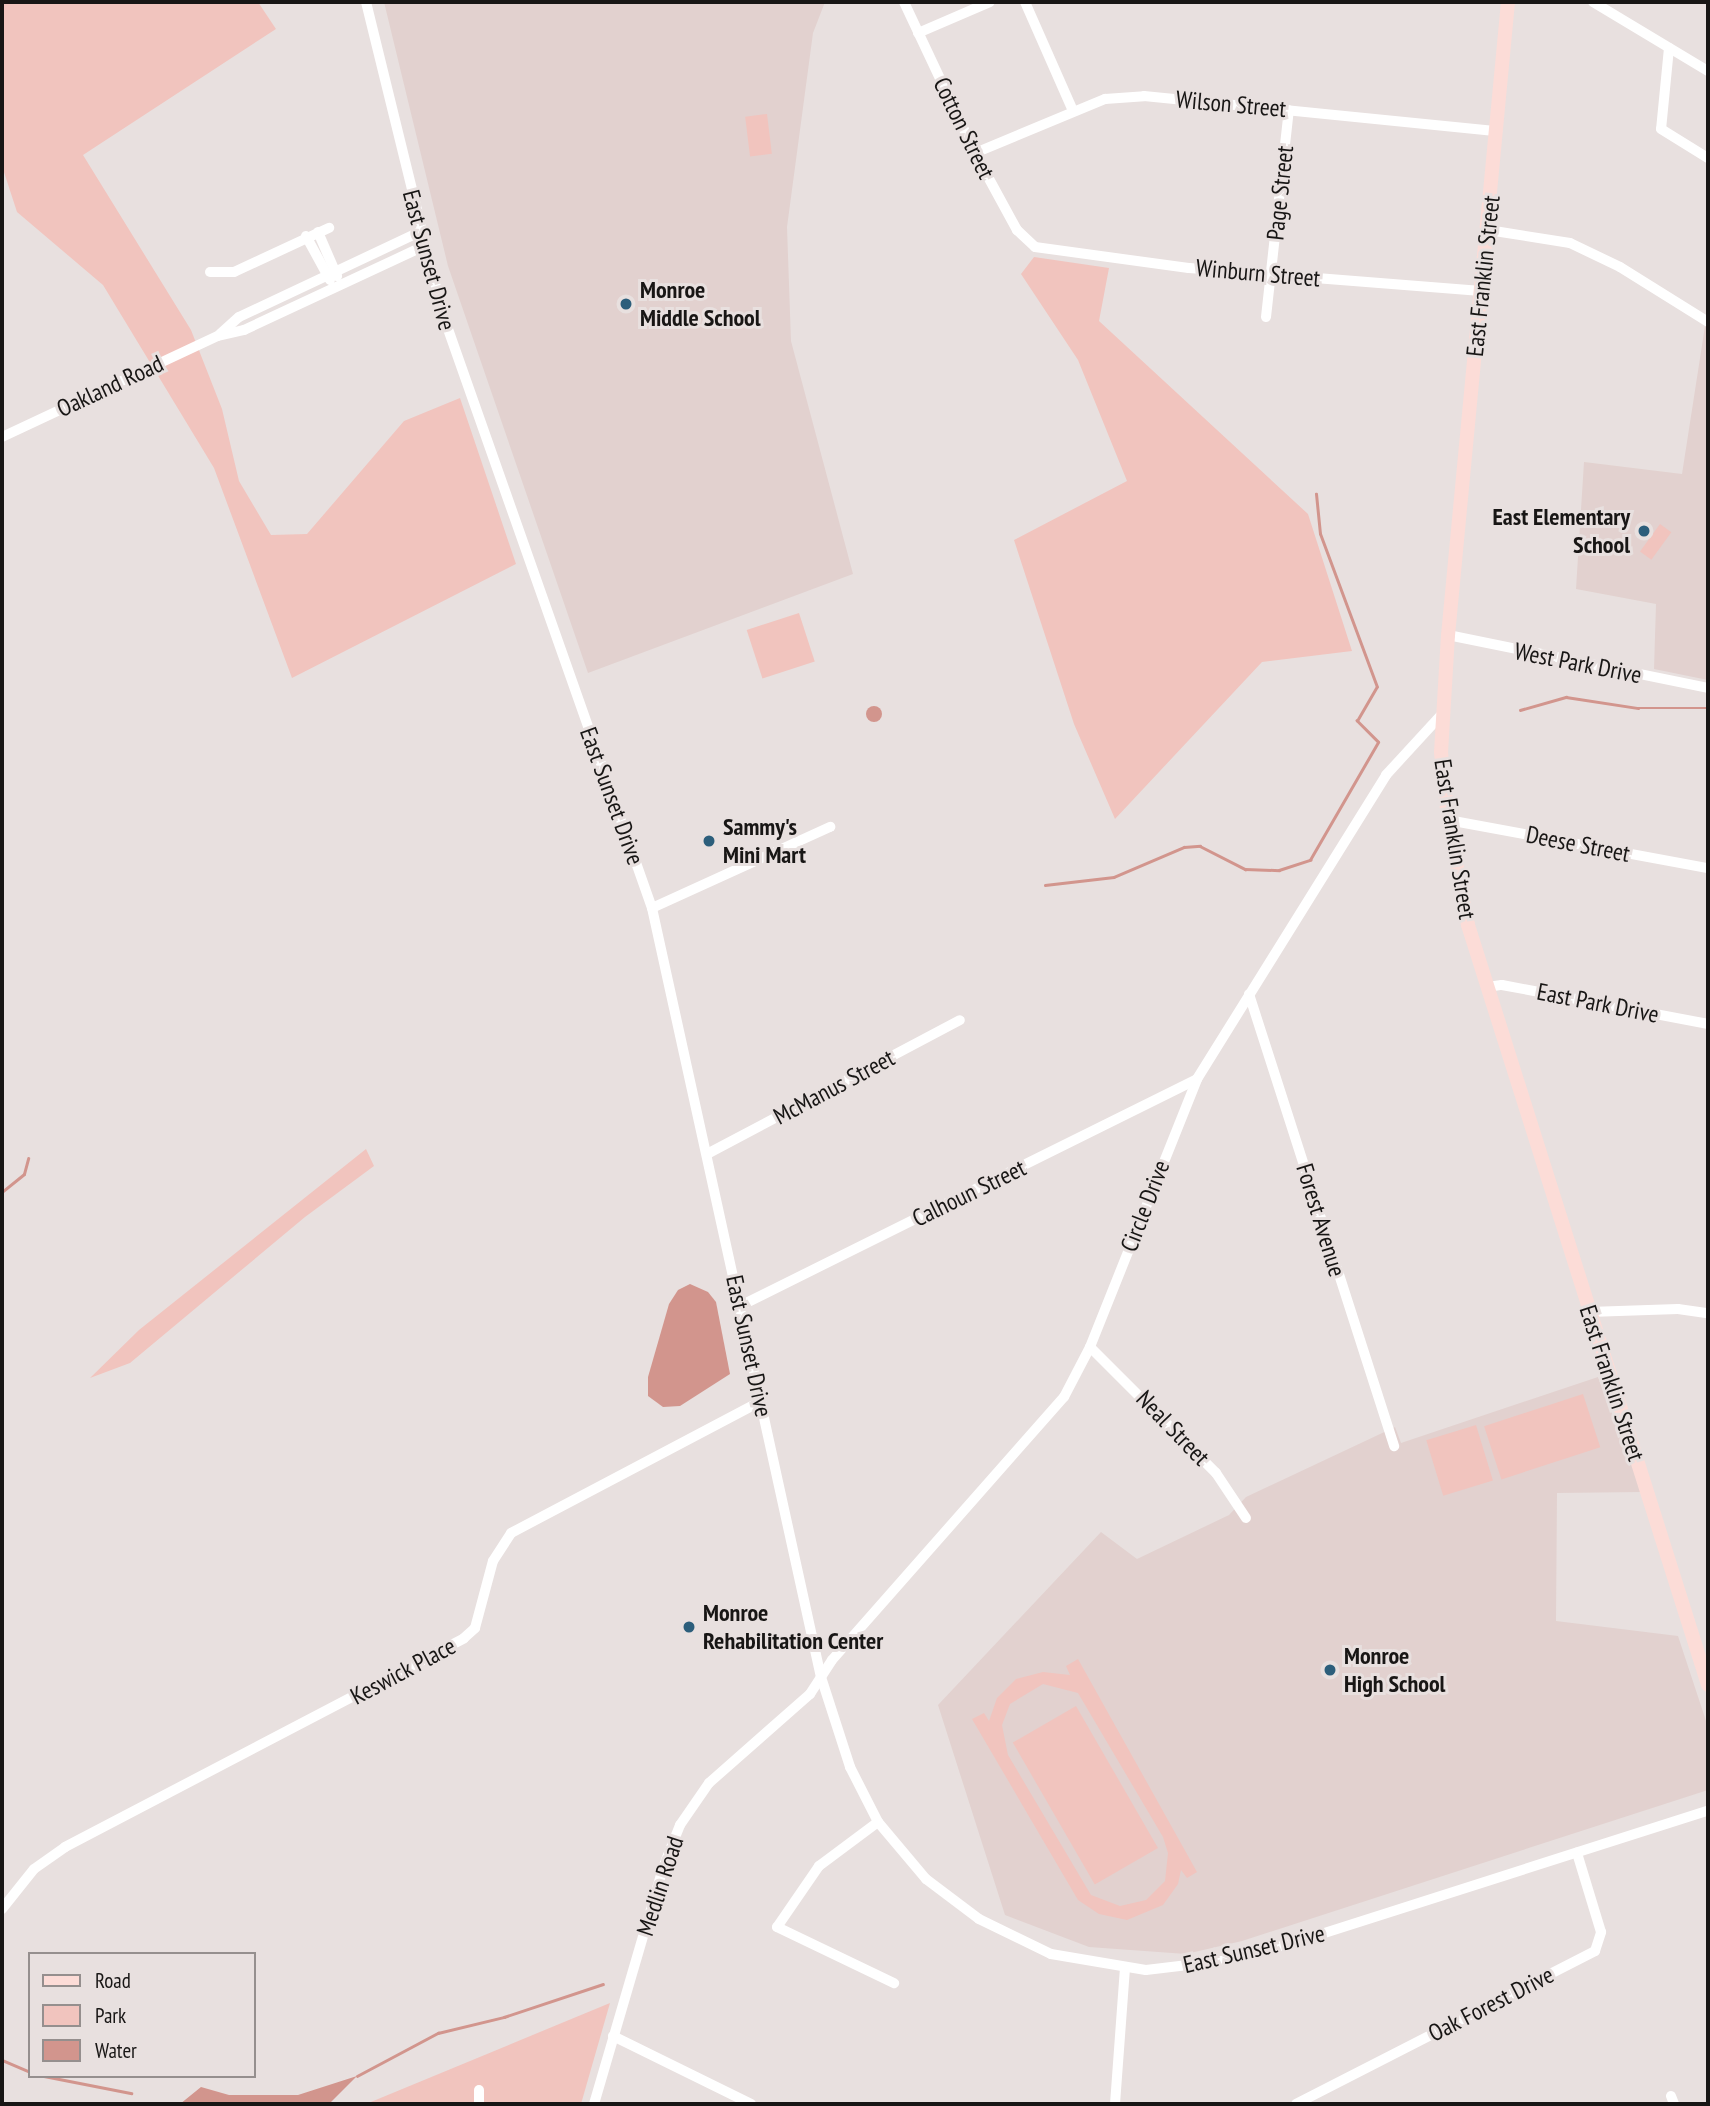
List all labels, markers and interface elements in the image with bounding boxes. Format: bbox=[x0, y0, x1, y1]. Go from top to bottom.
street label: Cotton Street bbox=[927, 73, 1001, 183]
street label: Wilson Street bbox=[1175, 85, 1287, 123]
street label: Page Street bbox=[1261, 144, 1299, 242]
street label: East Sunset Drive bbox=[396, 187, 462, 333]
street label: East Franklin Street bbox=[1460, 194, 1506, 358]
street label: Winburn Street bbox=[1195, 253, 1321, 293]
place label: Monroe Middle School bbox=[640, 276, 761, 332]
marker: Monroe Middle School bbox=[618, 296, 634, 312]
street label: Oakland Road bbox=[52, 349, 168, 423]
place label: East Elementary School bbox=[1493, 503, 1630, 559]
marker: East Elementary School bbox=[1636, 523, 1652, 539]
street label: West Park Drive bbox=[1512, 637, 1644, 689]
street label: East Sunset Drive bbox=[574, 723, 650, 869]
street label: East Franklin Street bbox=[1428, 757, 1482, 921]
place label: Sammy's Mini Mart bbox=[723, 813, 806, 869]
street label: Deese Street bbox=[1524, 820, 1632, 868]
marker: Sammy's Mini Mart bbox=[701, 833, 717, 849]
street label: East Park Drive bbox=[1534, 977, 1662, 1029]
street label: McManus Street bbox=[769, 1043, 899, 1131]
street label: Calhoun Street bbox=[908, 1153, 1030, 1233]
street label: Circle Drive bbox=[1114, 1156, 1176, 1256]
street label: Forest Avenue bbox=[1290, 1160, 1352, 1280]
street label: East Sunset Drive bbox=[720, 1272, 778, 1420]
street label: East Franklin Street bbox=[1573, 1302, 1651, 1464]
street label: Neal Street bbox=[1130, 1385, 1216, 1471]
place label: Monroe Rehabilitation Center bbox=[703, 1599, 884, 1655]
marker: Monroe Rehabilitation Center bbox=[681, 1619, 697, 1635]
street label: Keswick Place bbox=[345, 1631, 461, 1711]
place label: Monroe High School bbox=[1344, 1642, 1445, 1698]
marker: Monroe High School bbox=[1322, 1662, 1338, 1678]
street label: Medlin Road bbox=[630, 1833, 690, 1939]
street label: East Sunset Drive bbox=[1180, 1919, 1328, 1979]
legend bbox=[28, 1952, 256, 2078]
street label: Oak Forest Drive bbox=[1423, 1960, 1559, 2048]
text: Road bbox=[95, 1967, 131, 1994]
text: Park bbox=[95, 2002, 126, 2029]
text: Water bbox=[95, 2037, 137, 2064]

